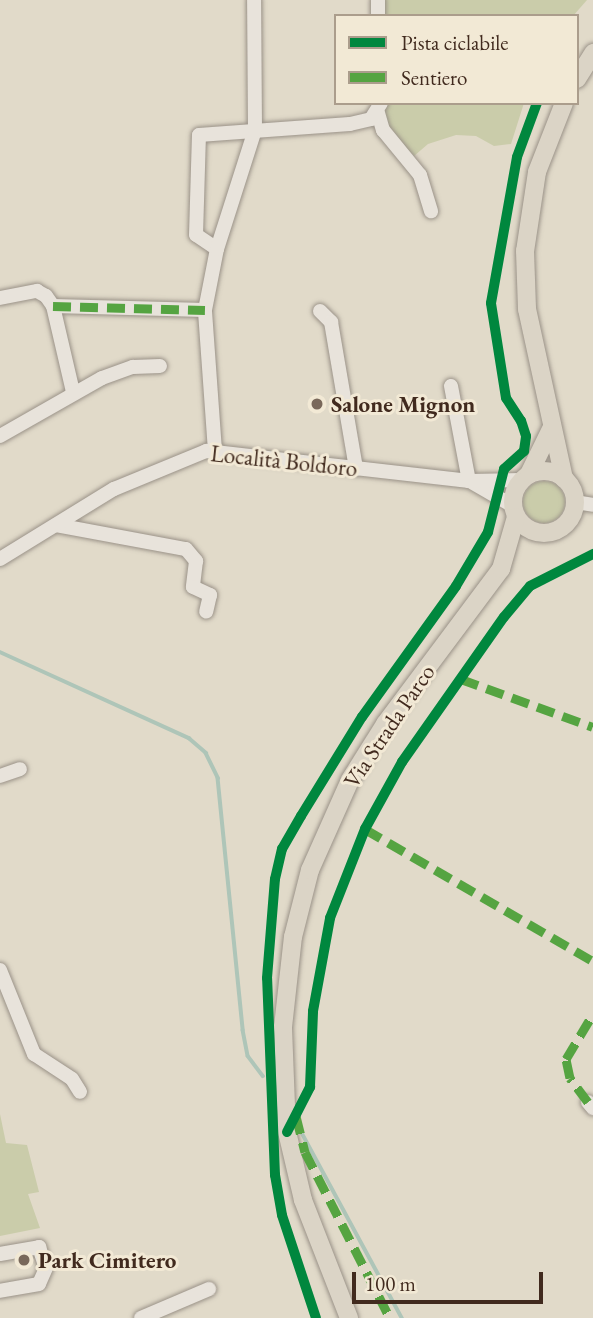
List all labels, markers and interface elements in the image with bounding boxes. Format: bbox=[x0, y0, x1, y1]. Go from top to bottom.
legend bbox=[334, 14, 579, 105]
text: Pista ciclabile bbox=[401, 29, 509, 56]
text: Sentiero bbox=[401, 64, 467, 91]
place label: Salone Mignon bbox=[331, 390, 475, 418]
marker: Salone Mignon bbox=[309, 396, 325, 412]
street label: Località Boldoro bbox=[209, 440, 359, 482]
street label: Via Strada Parco bbox=[337, 659, 441, 793]
place label: Park Cimitero bbox=[38, 1246, 176, 1274]
marker: Park Cimitero bbox=[16, 1252, 32, 1268]
scale bar bbox=[355, 1258, 546, 1302]
text: 100 m bbox=[365, 1270, 416, 1297]

